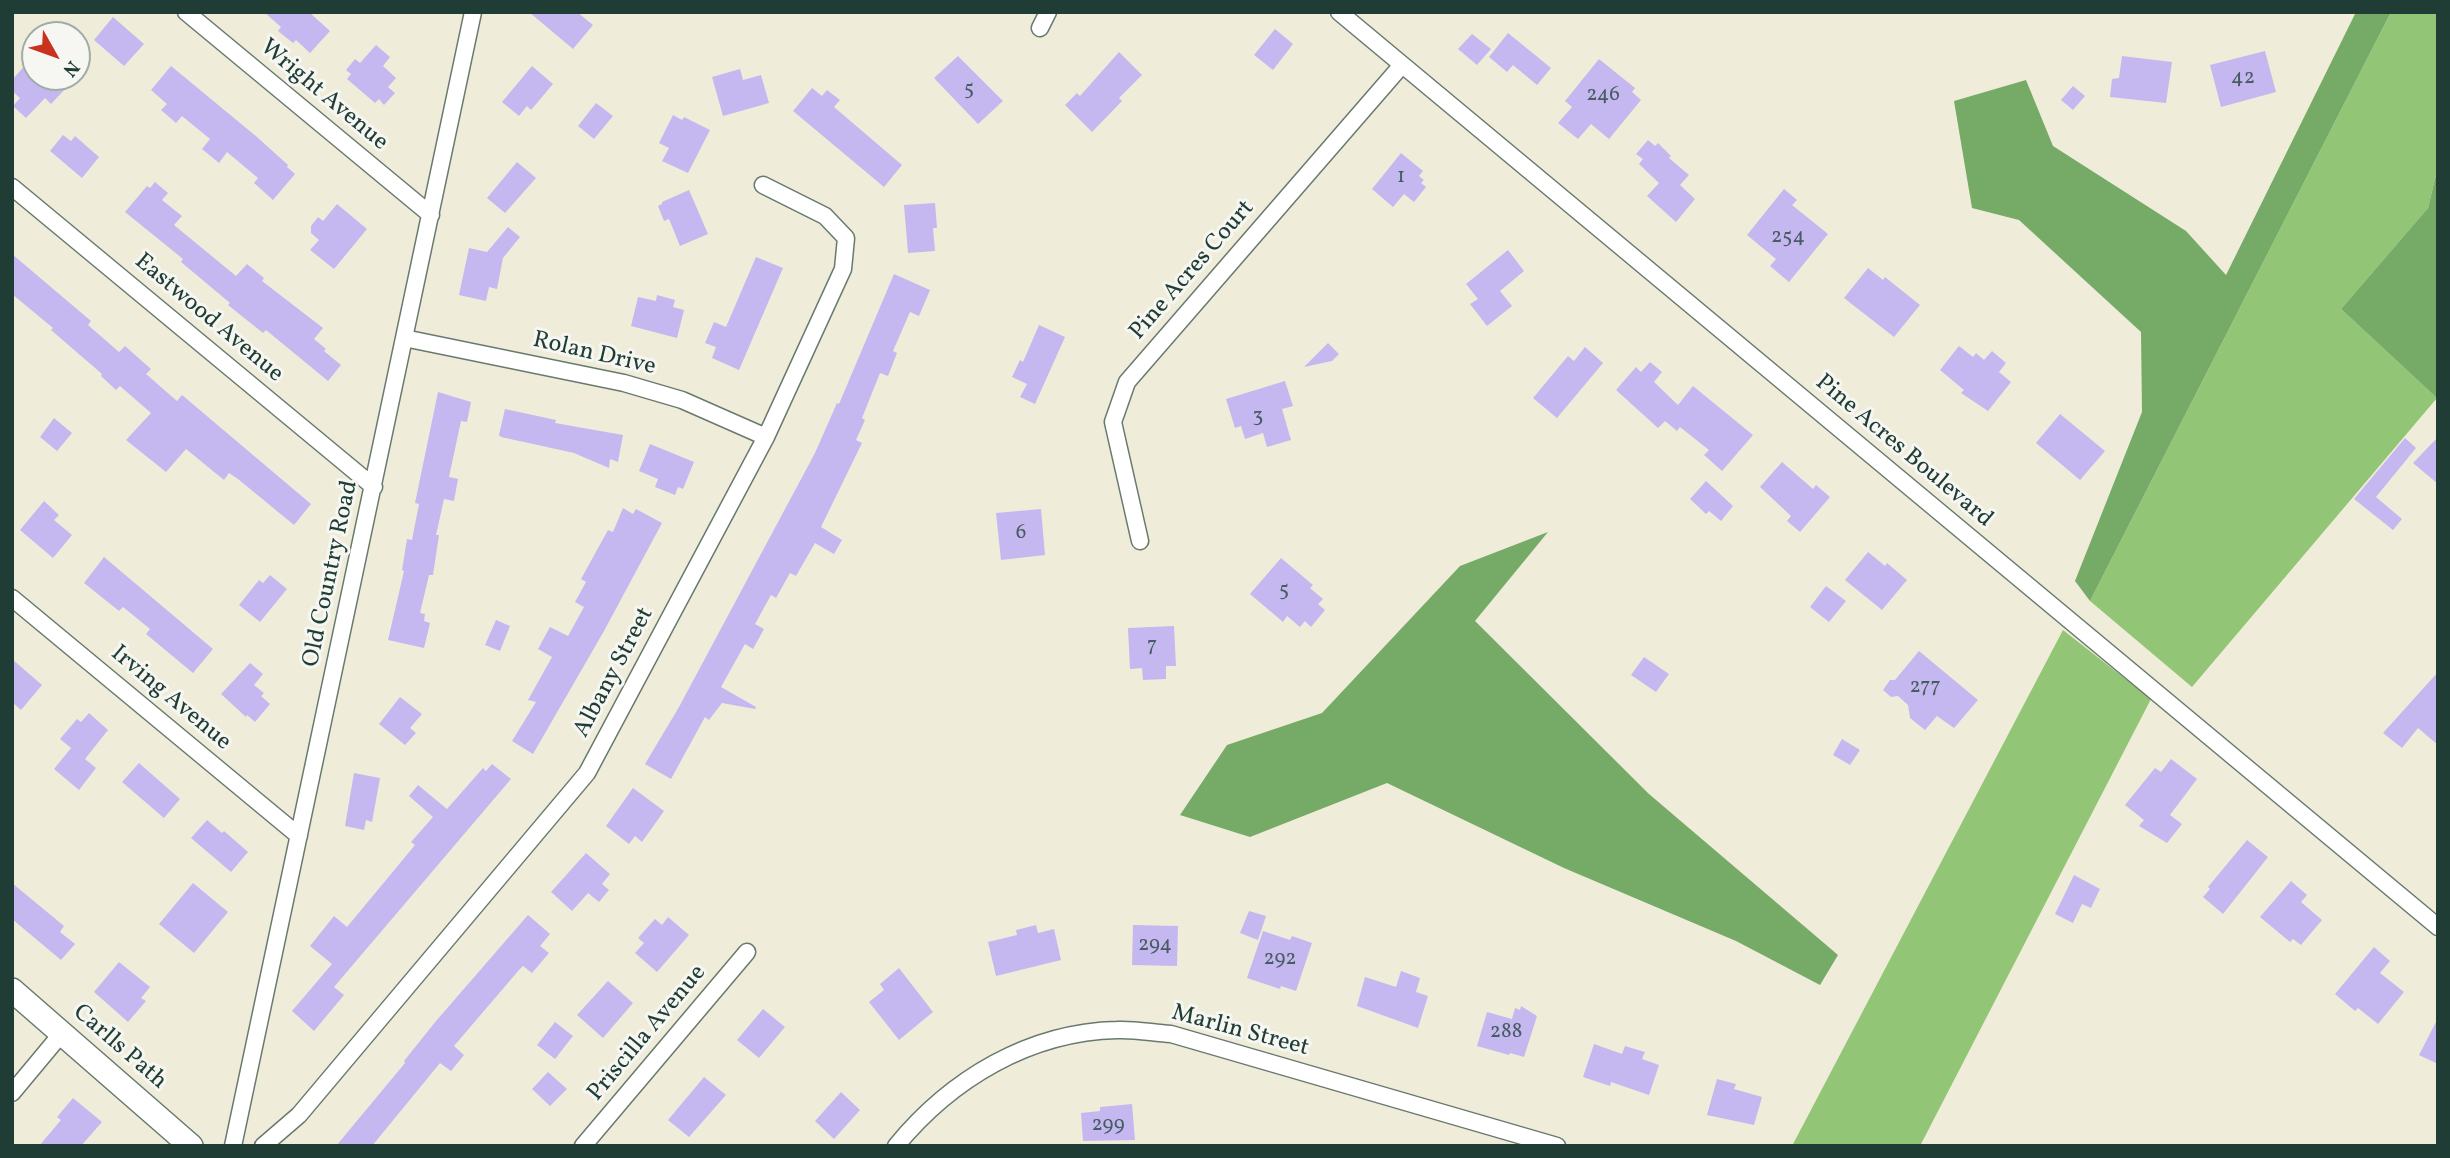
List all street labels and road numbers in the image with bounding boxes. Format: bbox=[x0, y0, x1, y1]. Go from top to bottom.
street label: Wright Avenue bbox=[253, 34, 393, 158]
street label: Pine Acres Court bbox=[1124, 195, 1262, 347]
street label: Eastwood Avenue bbox=[128, 248, 288, 390]
street label: Rolan Drive bbox=[530, 327, 658, 383]
street label: Pine Acres Boulevard bbox=[1808, 369, 1998, 535]
street label: Old Country Road bbox=[298, 478, 366, 670]
street label: Albany Street bbox=[569, 603, 661, 743]
street label: Irving Avenue bbox=[104, 640, 236, 758]
street label: Priscilla Avenue bbox=[583, 960, 713, 1108]
street label: Carlls Path bbox=[66, 999, 172, 1097]
street label: Marlin Street bbox=[1168, 1000, 1312, 1064]

